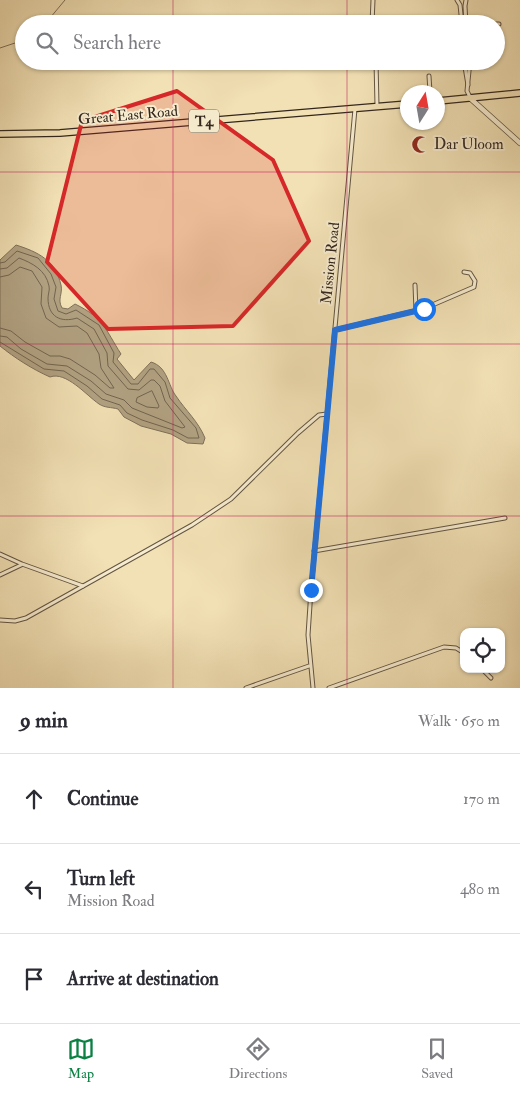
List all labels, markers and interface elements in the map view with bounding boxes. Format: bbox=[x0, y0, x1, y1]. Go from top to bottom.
search box bbox=[15, 15, 505, 70]
icon: search bbox=[33, 29, 61, 57]
text: Search here bbox=[73, 31, 161, 55]
north arrow bbox=[400, 85, 445, 130]
street label: Great East Road bbox=[77, 102, 179, 129]
road number: T4 bbox=[189, 110, 219, 132]
mosque icon: Dar Uloom bbox=[410, 134, 430, 154]
place label: Dar Uloom bbox=[434, 135, 504, 154]
street label: Mission Road bbox=[317, 221, 344, 305]
route start bbox=[413, 298, 436, 321]
route end bbox=[300, 579, 323, 602]
map controls bbox=[460, 628, 505, 673]
button: locate bbox=[460, 628, 505, 673]
text: 9 min bbox=[20, 707, 68, 734]
text: Walk · 650 m bbox=[418, 711, 500, 731]
icon: ahead bbox=[20, 785, 48, 813]
text: Continue bbox=[67, 787, 138, 811]
text: 170 m bbox=[463, 789, 500, 809]
text: Turn left bbox=[67, 867, 135, 891]
icon: left bbox=[20, 875, 48, 903]
text: 480 m bbox=[460, 879, 500, 899]
text: Mission Road bbox=[67, 891, 155, 911]
icon: arrive bbox=[20, 965, 48, 993]
text: Arrive at destination bbox=[67, 967, 219, 991]
tab: Map bbox=[67, 1035, 95, 1082]
tab: Directions bbox=[229, 1035, 287, 1082]
tab: Saved bbox=[421, 1035, 453, 1082]

